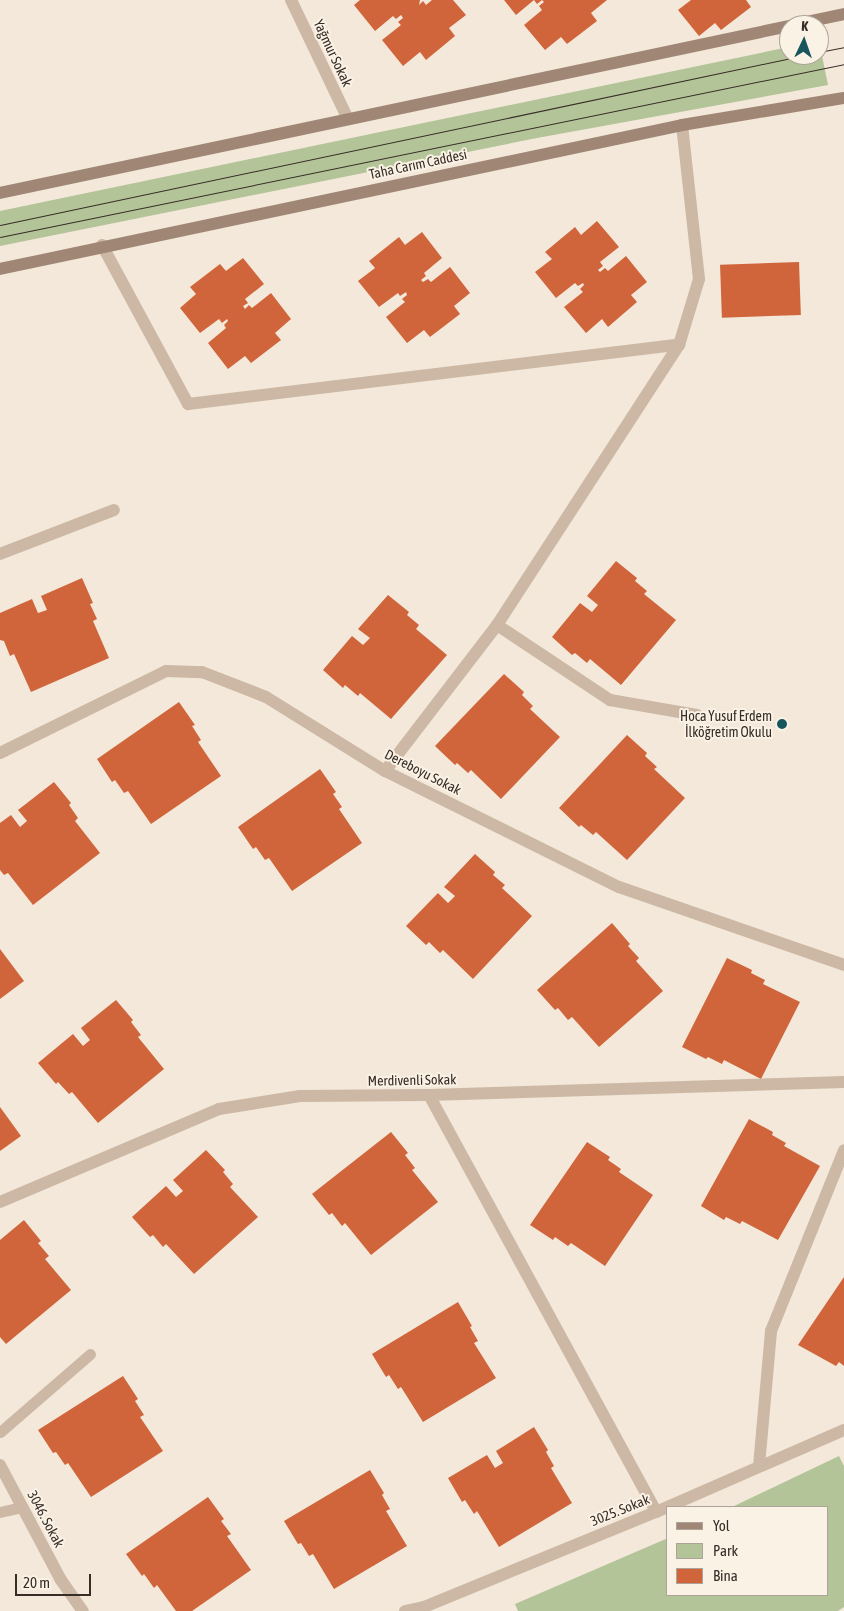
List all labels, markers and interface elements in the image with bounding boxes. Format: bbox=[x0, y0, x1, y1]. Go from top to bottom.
north arrow bbox=[779, 15, 829, 65]
street label: Yağmur Sokak bbox=[310, 17, 356, 89]
text: K bbox=[801, 18, 809, 34]
street label: Taha Carım Caddesi bbox=[368, 145, 468, 183]
place label: Hoca Yusuf Erdem İlköğretim Okulu bbox=[680, 708, 772, 740]
marker: Hoca Yusuf Erdem İlköğretim Okulu bbox=[776, 718, 788, 730]
street label: Dereboyu Sokak bbox=[382, 746, 464, 798]
street label: Merdivenli Sokak bbox=[368, 1071, 456, 1089]
street label: 3046. Sokak bbox=[24, 1488, 68, 1550]
street label: 3025. Sokak bbox=[588, 1491, 652, 1529]
legend bbox=[666, 1506, 829, 1596]
text: Yol bbox=[713, 1517, 730, 1534]
text: Park bbox=[713, 1542, 738, 1559]
scale bar bbox=[18, 1564, 94, 1596]
text: Bina bbox=[713, 1567, 738, 1584]
text: 20 m bbox=[23, 1574, 50, 1591]

